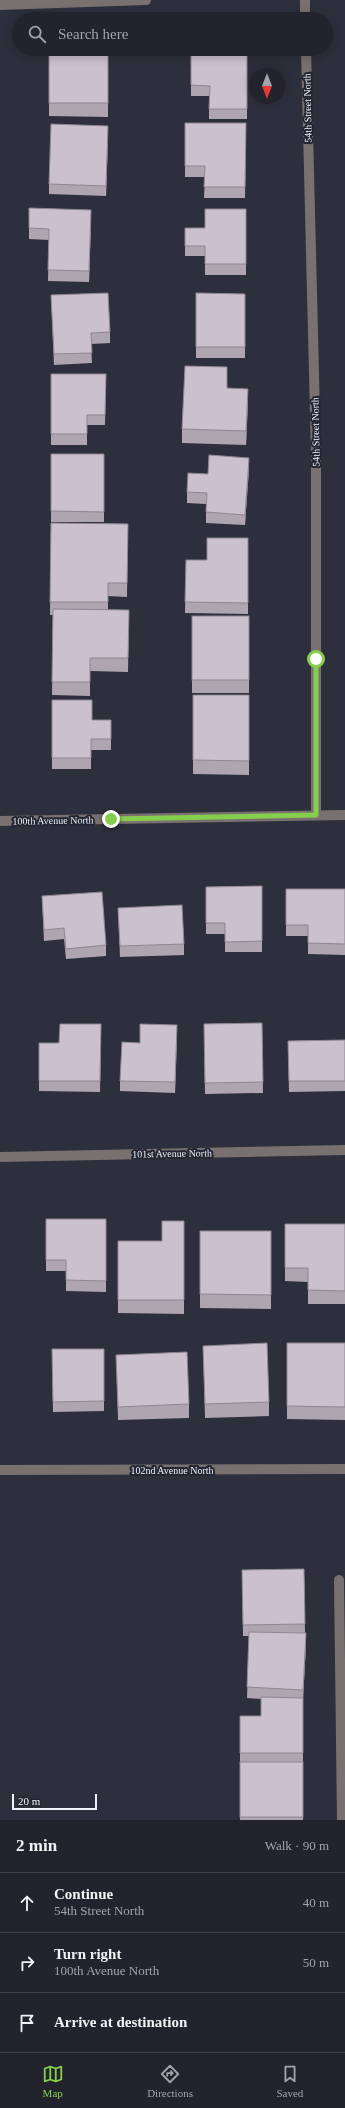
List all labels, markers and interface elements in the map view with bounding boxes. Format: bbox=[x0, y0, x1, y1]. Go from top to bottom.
search box bbox=[12, 12, 333, 56]
icon: search bbox=[26, 23, 48, 45]
text: Search here bbox=[58, 26, 128, 42]
north arrow bbox=[249, 68, 285, 104]
street label: 54th Street North bbox=[301, 73, 314, 143]
street label: 54th Street North bbox=[309, 397, 322, 467]
route start bbox=[307, 650, 325, 668]
route end bbox=[102, 810, 120, 828]
street label: 100th Avenue North bbox=[12, 814, 94, 827]
street label: 101st Avenue North bbox=[132, 1147, 212, 1160]
street label: 102nd Avenue North bbox=[130, 1465, 214, 1476]
scale bar bbox=[12, 1792, 97, 1811]
text: 20 m bbox=[18, 1795, 40, 1807]
text: 2 min bbox=[16, 1836, 57, 1855]
text: Walk · 90 m bbox=[265, 1838, 329, 1853]
text: Continue bbox=[54, 1886, 113, 1902]
icon: ahead bbox=[16, 1892, 38, 1914]
text: 40 m bbox=[303, 1895, 329, 1910]
text: 54th Street North bbox=[54, 1903, 144, 1918]
text: Turn right bbox=[54, 1946, 121, 1962]
icon: right bbox=[16, 1952, 38, 1974]
text: 50 m bbox=[303, 1955, 329, 1970]
text: 100th Avenue North bbox=[54, 1963, 159, 1978]
icon: arrive bbox=[16, 2012, 38, 2034]
text: Arrive at destination bbox=[54, 2014, 187, 2030]
tab: Map bbox=[42, 2063, 64, 2099]
tab: Directions bbox=[147, 2063, 193, 2099]
tab: Saved bbox=[276, 2063, 303, 2099]

